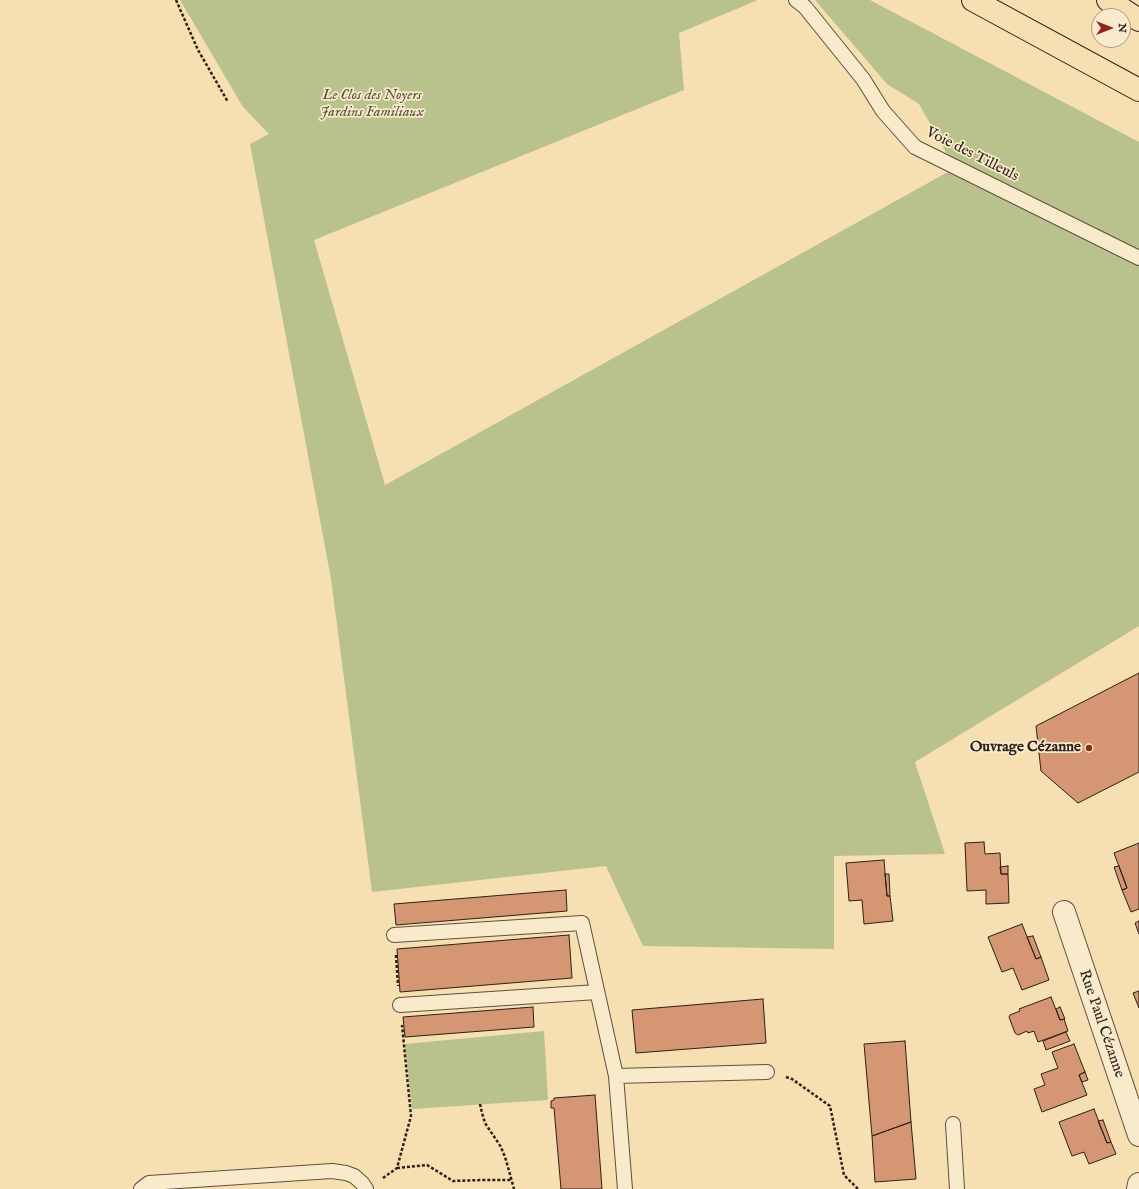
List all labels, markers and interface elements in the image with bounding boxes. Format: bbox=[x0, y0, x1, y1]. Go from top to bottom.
north arrow bbox=[1091, 8, 1131, 48]
text: N bbox=[1115, 23, 1129, 33]
park label: Le Clos des Noyers Jardins Familiaux bbox=[320, 87, 424, 122]
street label: Voie des Tilleuls bbox=[923, 124, 1021, 186]
place label: Ouvrage Cézanne bbox=[970, 739, 1081, 757]
marker: Ouvrage Cézanne bbox=[1084, 743, 1094, 753]
street label: Rue Paul Cézanne bbox=[1074, 967, 1128, 1081]

